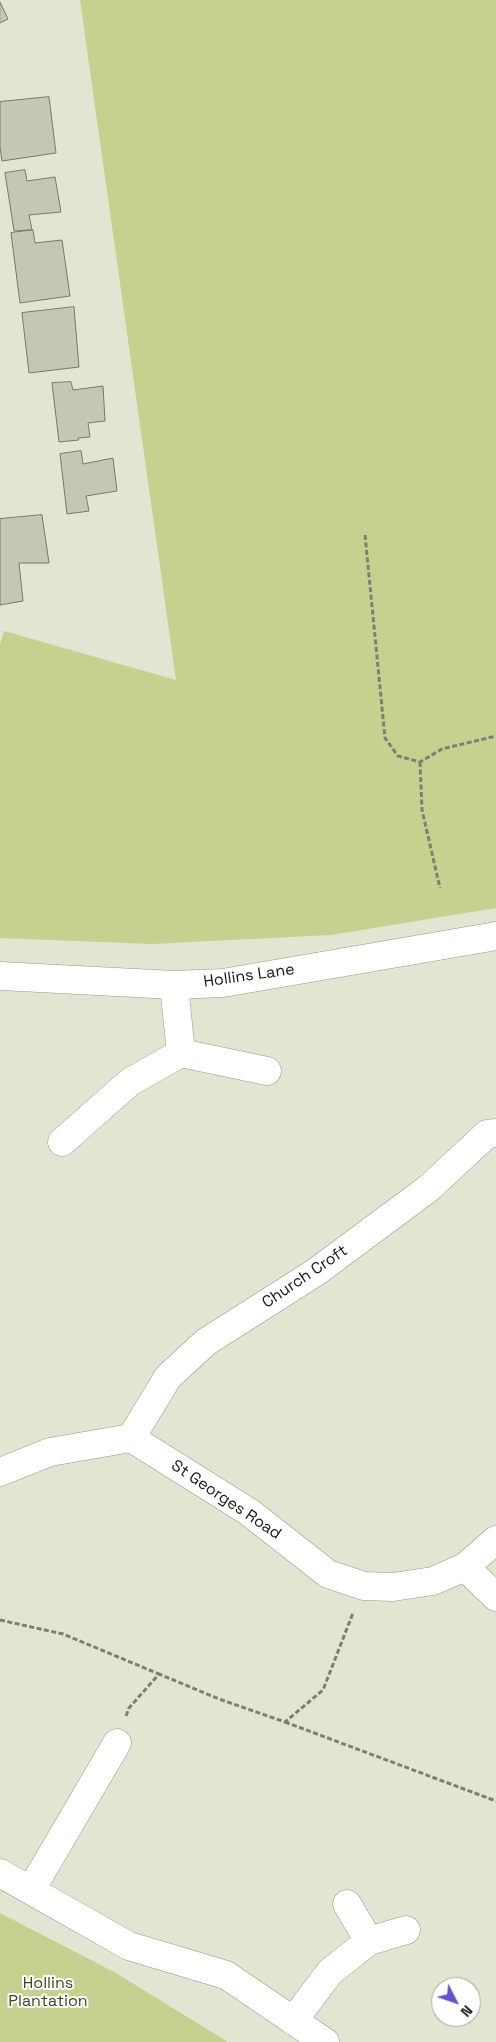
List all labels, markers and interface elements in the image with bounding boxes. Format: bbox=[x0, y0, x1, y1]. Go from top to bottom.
street label: Hollins Lane bbox=[202, 960, 296, 992]
street label: Church Croft bbox=[259, 1241, 351, 1313]
street label: St Georges Road bbox=[167, 1456, 285, 1544]
park label: Hollins Plantation bbox=[8, 1974, 88, 2012]
north arrow bbox=[431, 1977, 481, 2027]
text: N bbox=[457, 2002, 476, 2021]

